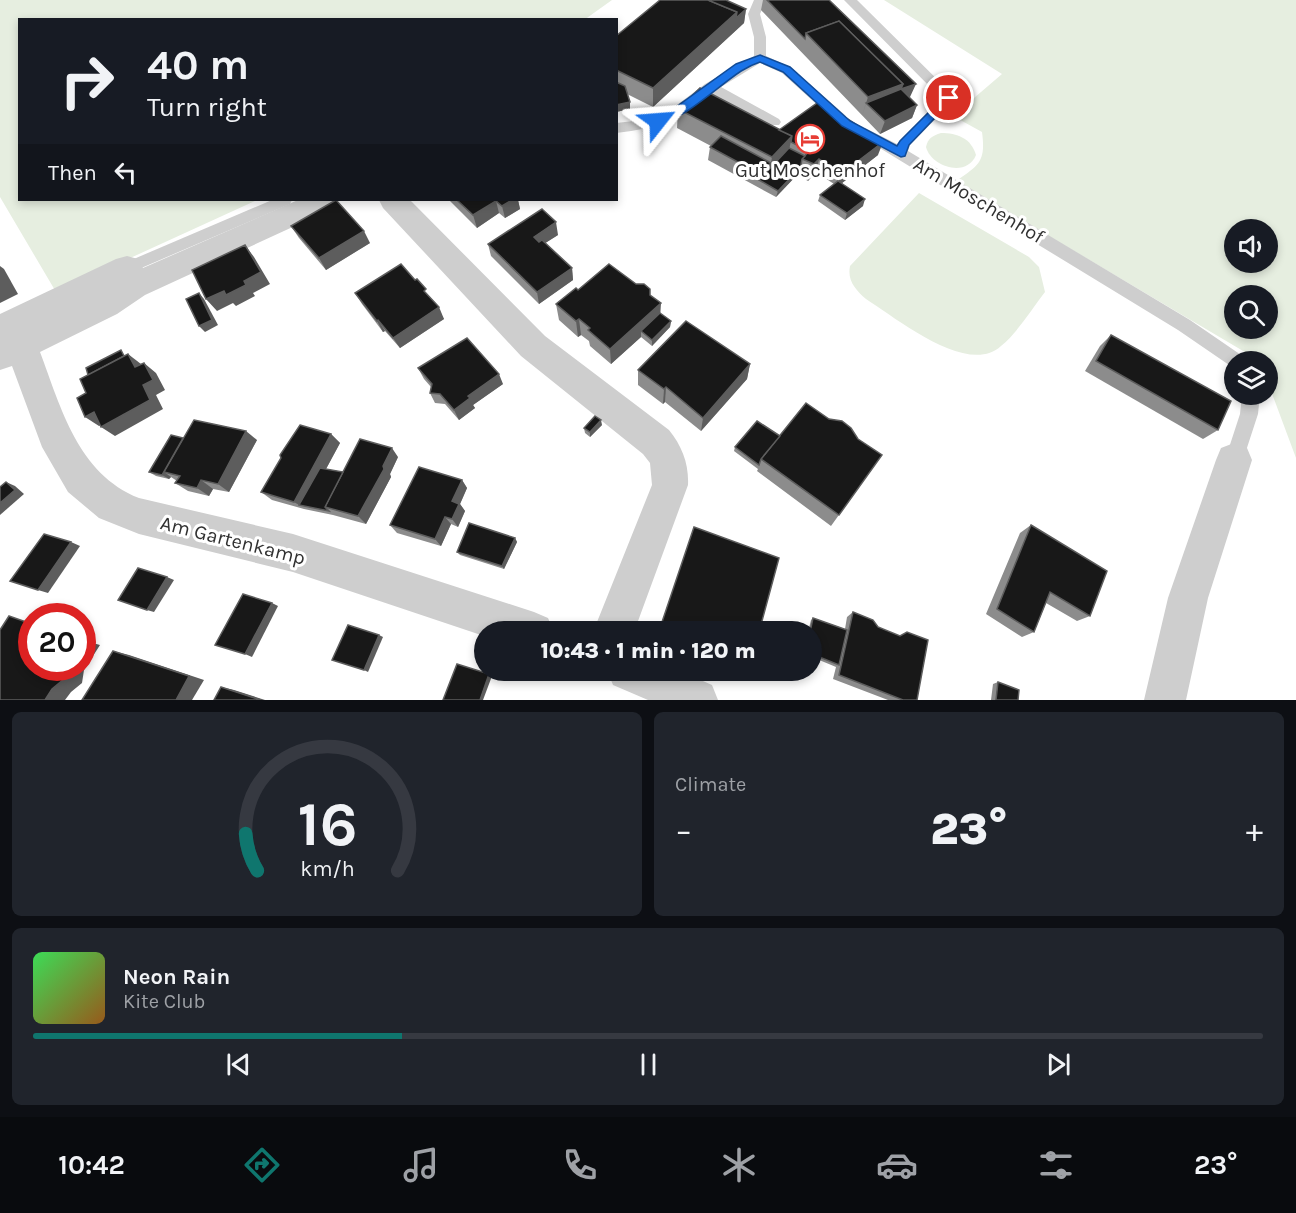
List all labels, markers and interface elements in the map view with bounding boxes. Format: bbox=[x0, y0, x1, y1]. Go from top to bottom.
text: 40 m bbox=[147, 40, 249, 90]
icon: right bbox=[48, 42, 126, 120]
pin bbox=[923, 72, 974, 123]
icon: arrive bbox=[932, 81, 965, 114]
position arrow bbox=[626, 89, 690, 153]
text: Turn right bbox=[147, 91, 267, 123]
hotel icon: Gut Moschenhof bbox=[794, 123, 826, 155]
street label: Am Moschenhof bbox=[909, 152, 1048, 248]
icon: left bbox=[109, 156, 142, 189]
place label: Gut Moschenhof bbox=[735, 159, 885, 182]
text: Then bbox=[48, 160, 97, 186]
map controls bbox=[1224, 219, 1278, 405]
button: sound bbox=[1224, 219, 1278, 273]
button: search bbox=[1224, 285, 1278, 339]
button: layers bbox=[1224, 351, 1278, 405]
street label: Am Gartenkamp bbox=[158, 511, 308, 570]
speed limit sign: 20 bbox=[18, 603, 96, 681]
text: 10:43 · 1 min · 120 m bbox=[540, 638, 756, 664]
text: Climate bbox=[675, 773, 746, 796]
text: 16 bbox=[297, 788, 357, 861]
text: 23° bbox=[930, 803, 1008, 855]
text: − bbox=[675, 811, 692, 849]
text: + bbox=[1246, 811, 1263, 849]
text: km/h bbox=[300, 856, 354, 881]
text: Neon Rain bbox=[123, 964, 230, 990]
text: Kite Club bbox=[123, 990, 205, 1013]
icon: previous bbox=[222, 1048, 255, 1081]
icon: pause bbox=[632, 1048, 665, 1081]
icon: next bbox=[1042, 1048, 1075, 1081]
icon: directions bbox=[241, 1144, 283, 1186]
icon: music bbox=[400, 1144, 442, 1186]
icon: phone bbox=[559, 1144, 601, 1186]
icon: climate bbox=[718, 1144, 760, 1186]
icon: car bbox=[876, 1144, 918, 1186]
icon: filters bbox=[1035, 1144, 1077, 1186]
text: 10:42 bbox=[58, 1149, 125, 1181]
text: 23° bbox=[1194, 1149, 1238, 1181]

